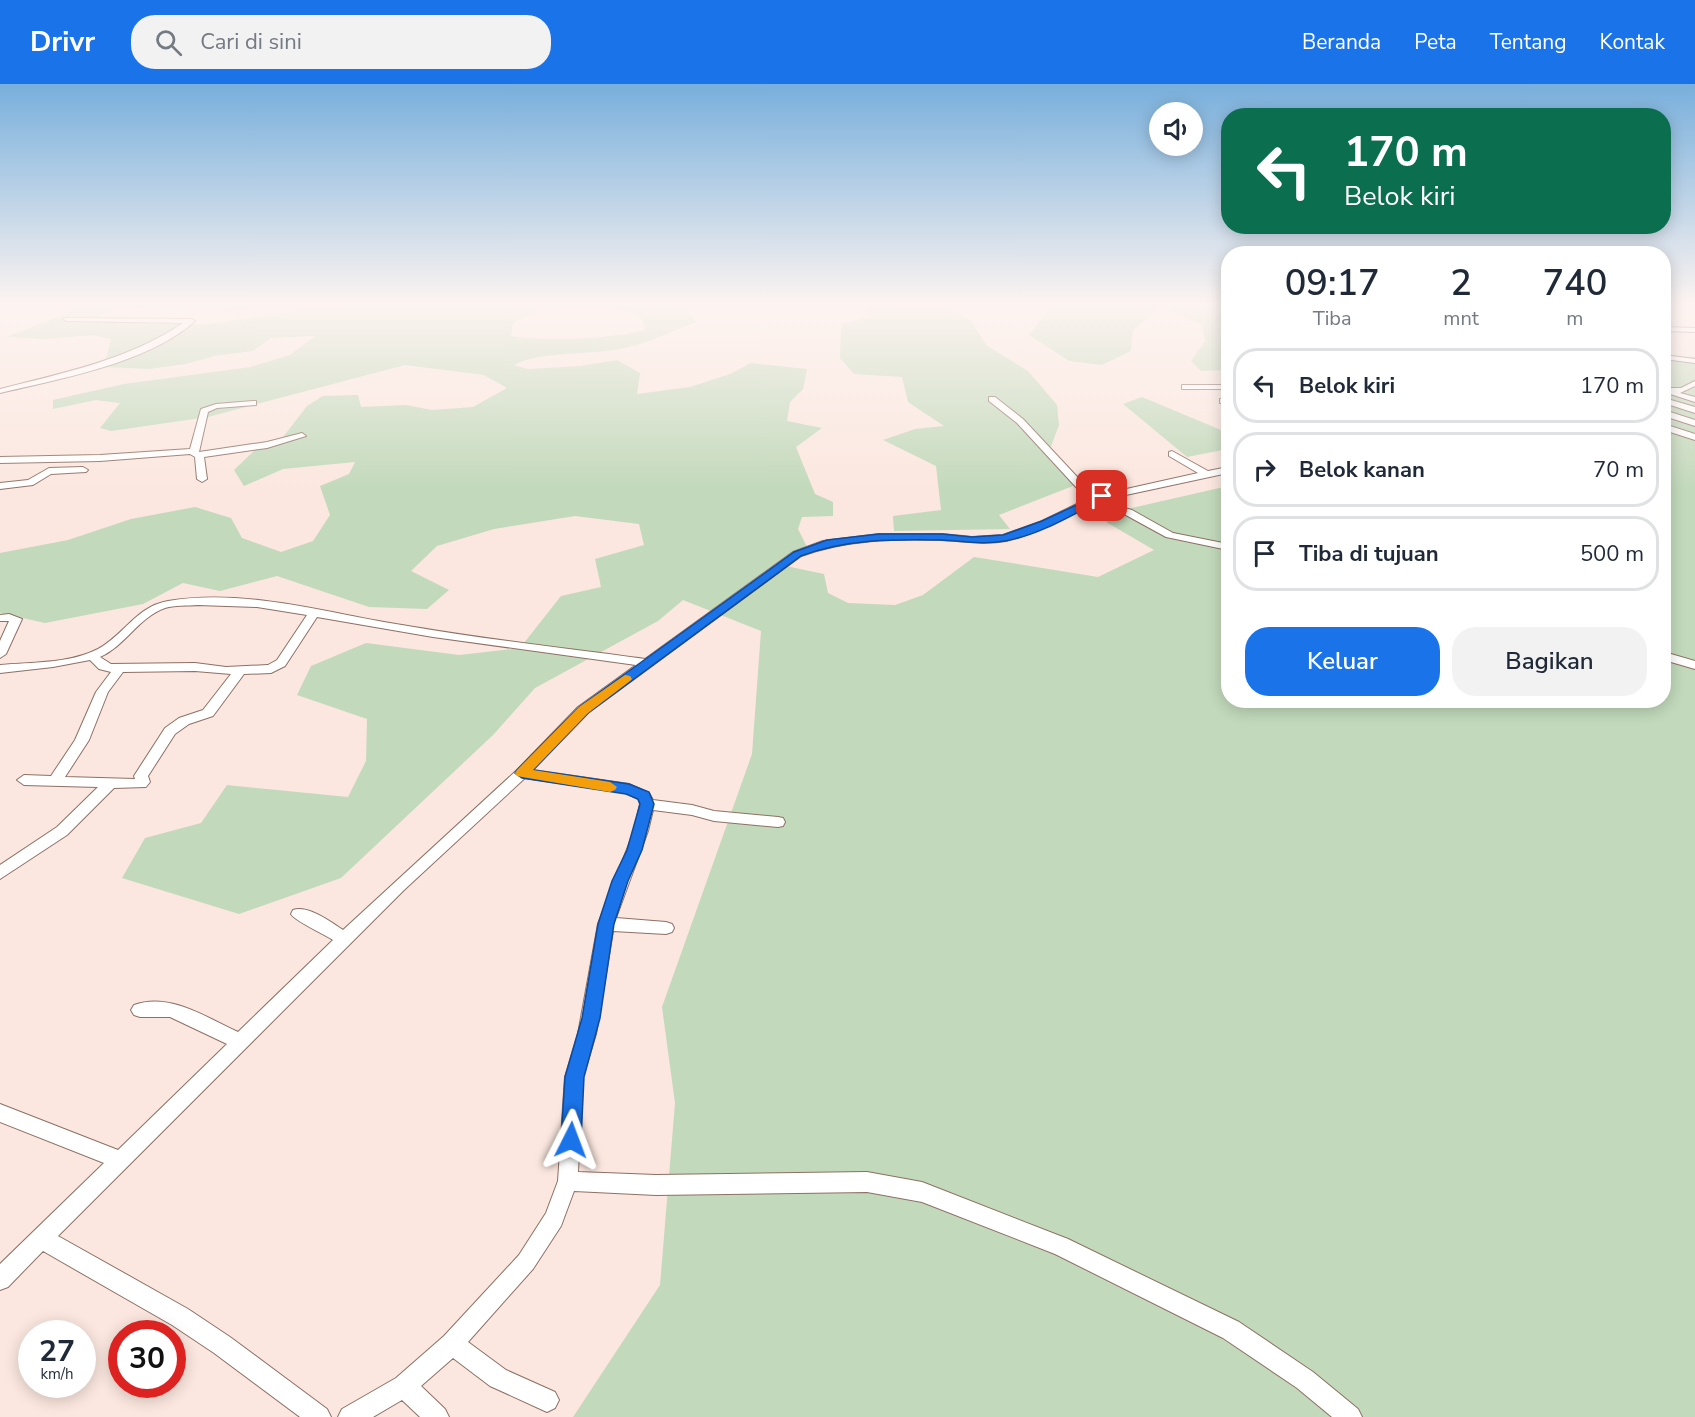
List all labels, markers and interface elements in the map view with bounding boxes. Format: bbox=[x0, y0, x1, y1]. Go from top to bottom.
search box bbox=[131, 15, 551, 69]
text: Drivr bbox=[30, 23, 95, 61]
icon: search bbox=[152, 26, 185, 59]
text: Cari di sini bbox=[200, 27, 302, 57]
text: Beranda bbox=[1302, 28, 1381, 56]
text: Peta bbox=[1414, 28, 1457, 56]
text: Tentang bbox=[1490, 28, 1567, 56]
text: Kontak bbox=[1600, 28, 1665, 56]
map controls bbox=[1149, 102, 1203, 156]
button: sound bbox=[1149, 102, 1203, 156]
text: 170 m bbox=[1344, 124, 1468, 181]
icon: left bbox=[1245, 132, 1323, 210]
text: Belok kiri bbox=[1344, 178, 1456, 215]
text: 09:17 bbox=[1285, 259, 1380, 308]
text: 2 bbox=[1450, 259, 1472, 308]
text: 740 bbox=[1542, 259, 1607, 308]
text: Tiba bbox=[1313, 305, 1352, 332]
text: mnt bbox=[1443, 305, 1479, 332]
text: m bbox=[1566, 305, 1583, 332]
icon: left bbox=[1248, 369, 1281, 402]
text: Belok kiri bbox=[1299, 371, 1395, 401]
text: 170 m bbox=[1580, 371, 1644, 401]
icon: right bbox=[1248, 453, 1281, 486]
text: Belok kanan bbox=[1299, 455, 1425, 485]
text: 70 m bbox=[1593, 455, 1644, 485]
pin bbox=[1076, 470, 1127, 521]
icon: arrive bbox=[1085, 479, 1118, 512]
icon: arrive bbox=[1248, 537, 1281, 570]
text: Tiba di tujuan bbox=[1299, 539, 1439, 569]
text: 500 m bbox=[1580, 539, 1644, 569]
button: Keluar bbox=[1245, 627, 1440, 696]
button: Bagikan bbox=[1452, 627, 1647, 696]
position arrow bbox=[539, 1108, 603, 1172]
speed limit sign: 30 bbox=[108, 1320, 186, 1398]
text: 27 bbox=[39, 1331, 75, 1372]
text: km/h bbox=[40, 1364, 74, 1384]

